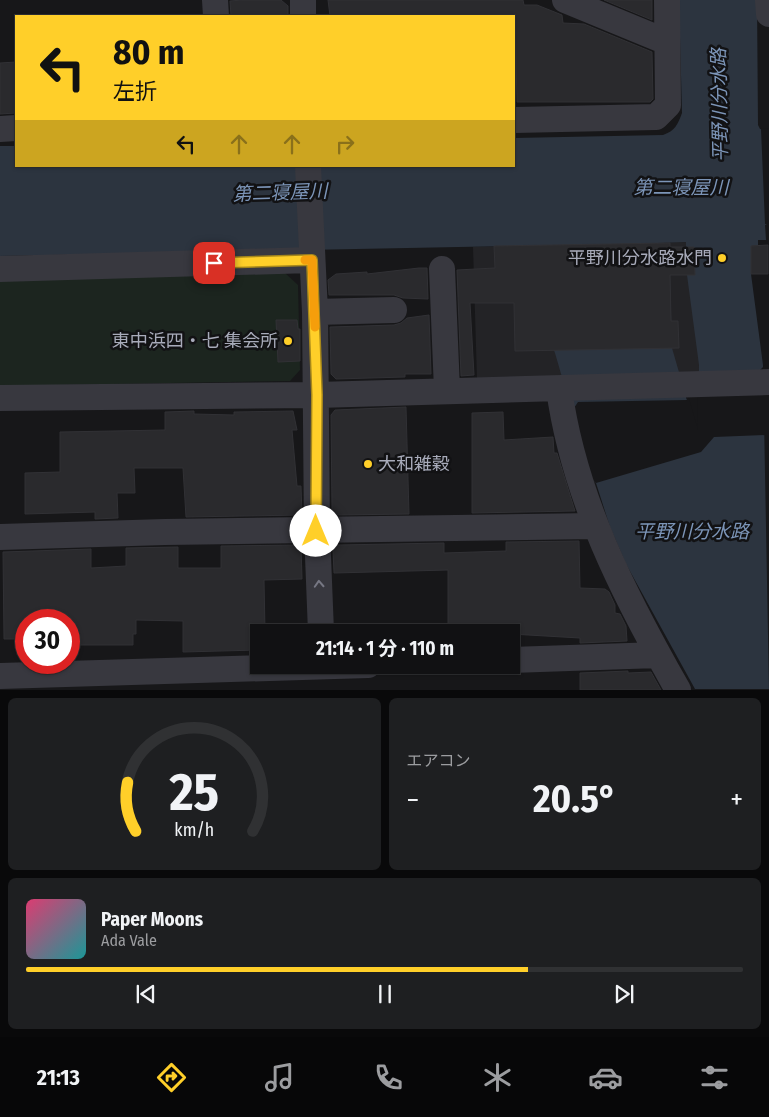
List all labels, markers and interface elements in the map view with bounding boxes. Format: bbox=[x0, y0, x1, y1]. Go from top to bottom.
text: 80 m bbox=[113, 31, 185, 73]
icon: left bbox=[30, 35, 95, 100]
water label: 平野川分水路 bbox=[707, 46, 732, 162]
text: 左折 bbox=[113, 78, 157, 105]
icon: left bbox=[172, 130, 200, 158]
icon: ahead bbox=[225, 130, 253, 158]
icon: ahead bbox=[278, 130, 306, 158]
icon: right bbox=[331, 130, 359, 158]
water label: 第二寝屋川 bbox=[633, 176, 730, 199]
water label: 第二寝屋川 bbox=[232, 179, 330, 206]
pin bbox=[193, 242, 235, 284]
place label: 平野川分水路水門 bbox=[568, 247, 712, 269]
icon: arrive bbox=[200, 249, 228, 277]
marker: 平野川分水路水門 bbox=[716, 252, 728, 264]
place label: 東中浜四・七 集会所 bbox=[112, 330, 278, 352]
marker: 東中浜四・七 集会所 bbox=[282, 335, 294, 347]
place label: 大和雑穀 bbox=[378, 453, 450, 475]
marker: 大和雑穀 bbox=[362, 458, 374, 470]
position arrow bbox=[289, 504, 341, 556]
water label: 平野川分水路 bbox=[635, 520, 751, 543]
one-way arrow bbox=[314, 580, 324, 588]
speed limit sign: 30 bbox=[15, 609, 80, 674]
text: 21:14 · 1 分 · 110 m bbox=[316, 637, 454, 660]
text: エアコン bbox=[407, 751, 471, 770]
text: 25 bbox=[168, 761, 219, 824]
text: 20.5° bbox=[533, 776, 616, 822]
text: − bbox=[407, 783, 419, 816]
text: + bbox=[730, 783, 743, 816]
text: km/h bbox=[174, 819, 214, 841]
text: Paper Moons bbox=[101, 908, 203, 931]
text: Ada Vale bbox=[101, 931, 157, 950]
icon: previous bbox=[132, 980, 160, 1008]
icon: pause bbox=[371, 980, 399, 1008]
icon: next bbox=[610, 980, 638, 1008]
icon: directions bbox=[154, 1060, 189, 1095]
icon: music bbox=[262, 1060, 297, 1095]
icon: phone bbox=[371, 1060, 406, 1095]
icon: climate bbox=[480, 1060, 515, 1095]
icon: car bbox=[588, 1060, 623, 1095]
icon: filters bbox=[697, 1060, 732, 1095]
text: 21:13 bbox=[37, 1064, 80, 1091]

